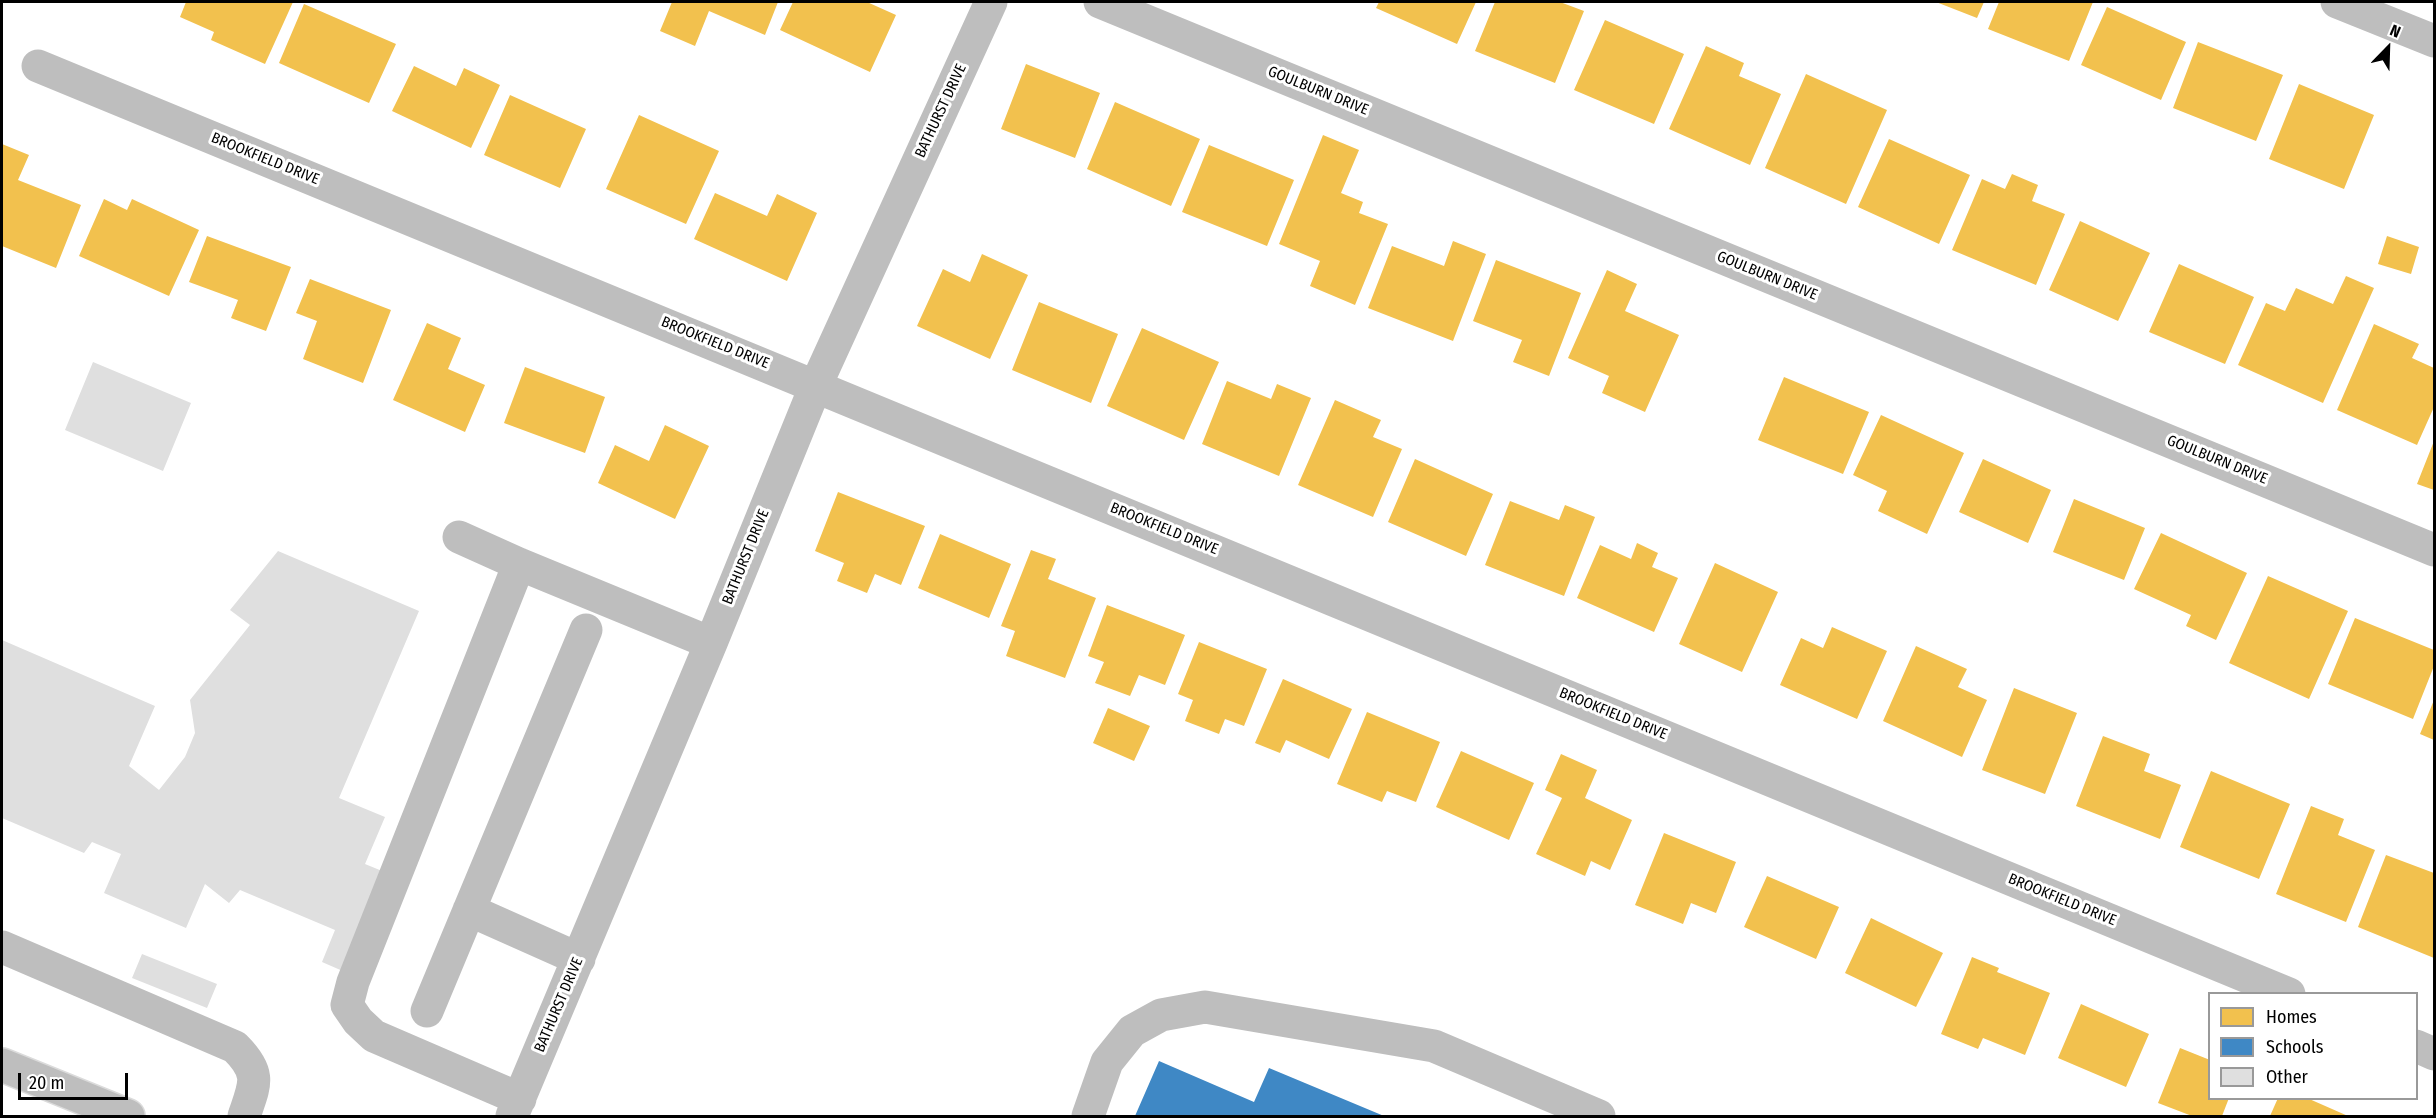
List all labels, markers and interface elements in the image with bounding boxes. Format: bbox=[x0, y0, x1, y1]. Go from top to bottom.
north arrow bbox=[2358, 18, 2418, 78]
text: N bbox=[2387, 20, 2403, 42]
street label: BATHURST DRIVE bbox=[911, 61, 971, 161]
street label: GOULBURN DRIVE bbox=[1265, 63, 1371, 119]
street label: BROOKFIELD DRIVE bbox=[208, 129, 322, 189]
street label: GOULBURN DRIVE bbox=[1714, 248, 1820, 304]
street label: BROOKFIELD DRIVE bbox=[658, 313, 772, 373]
street label: GOULBURN DRIVE bbox=[2164, 432, 2270, 488]
street label: BROOKFIELD DRIVE bbox=[1107, 499, 1221, 559]
street label: BATHURST DRIVE bbox=[719, 507, 773, 607]
street label: BROOKFIELD DRIVE bbox=[1556, 684, 1670, 744]
street label: BROOKFIELD DRIVE bbox=[2005, 870, 2119, 930]
street label: BATHURST DRIVE bbox=[531, 955, 587, 1055]
legend bbox=[2208, 992, 2418, 1100]
text: Homes bbox=[2266, 1006, 2317, 1028]
text: Schools bbox=[2266, 1036, 2324, 1058]
scale bar bbox=[21, 1061, 130, 1099]
text: Other bbox=[2266, 1066, 2308, 1088]
text: 20 m bbox=[29, 1072, 64, 1094]

